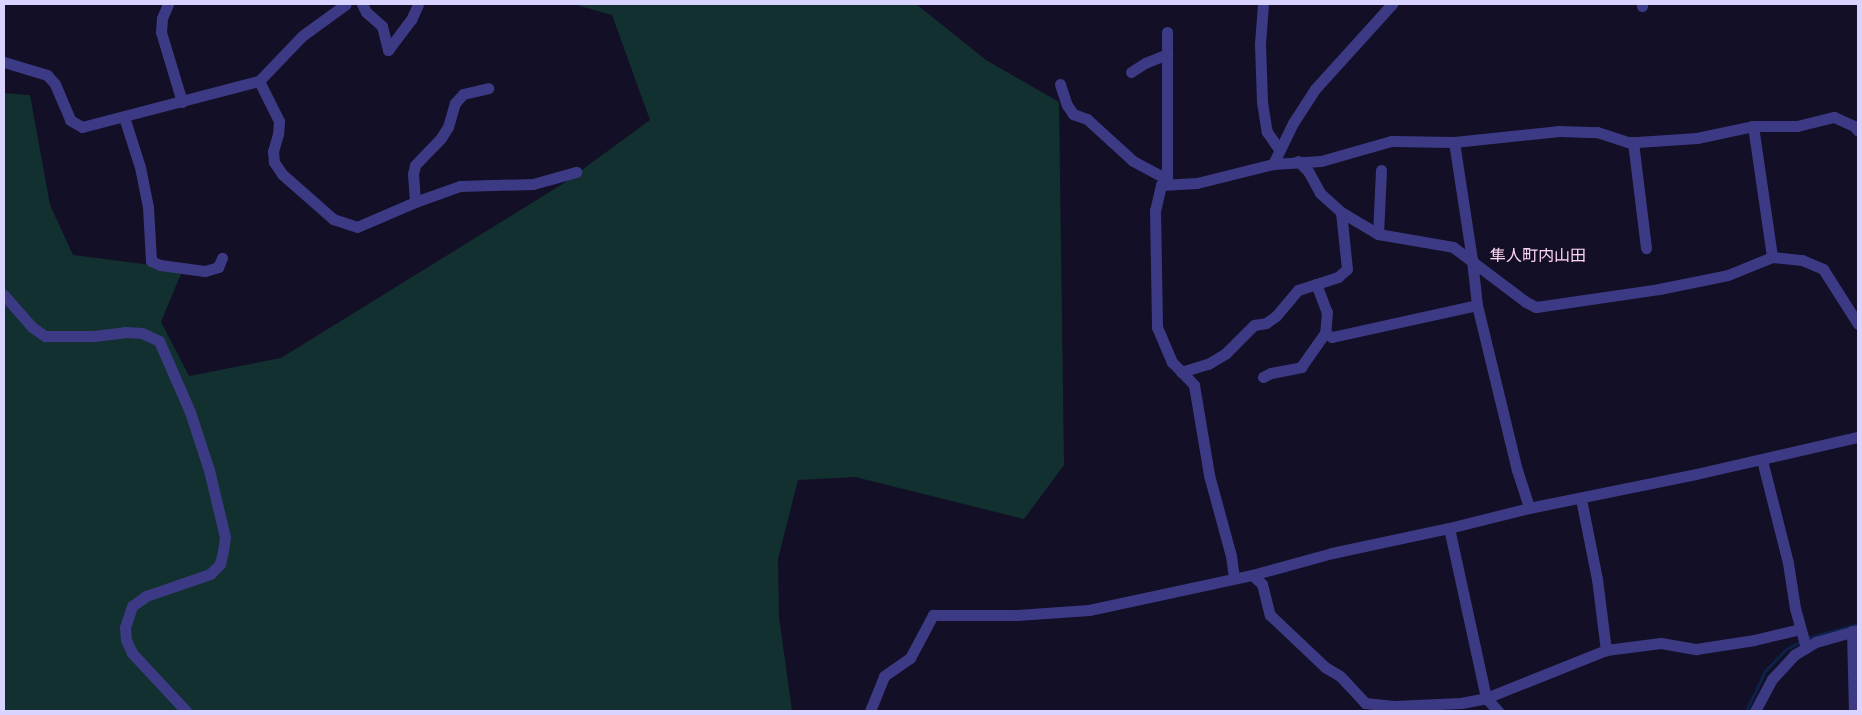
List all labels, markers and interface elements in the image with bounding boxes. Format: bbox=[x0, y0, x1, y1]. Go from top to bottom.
district label: 隼人町内山田 bbox=[1490, 245, 1586, 265]

